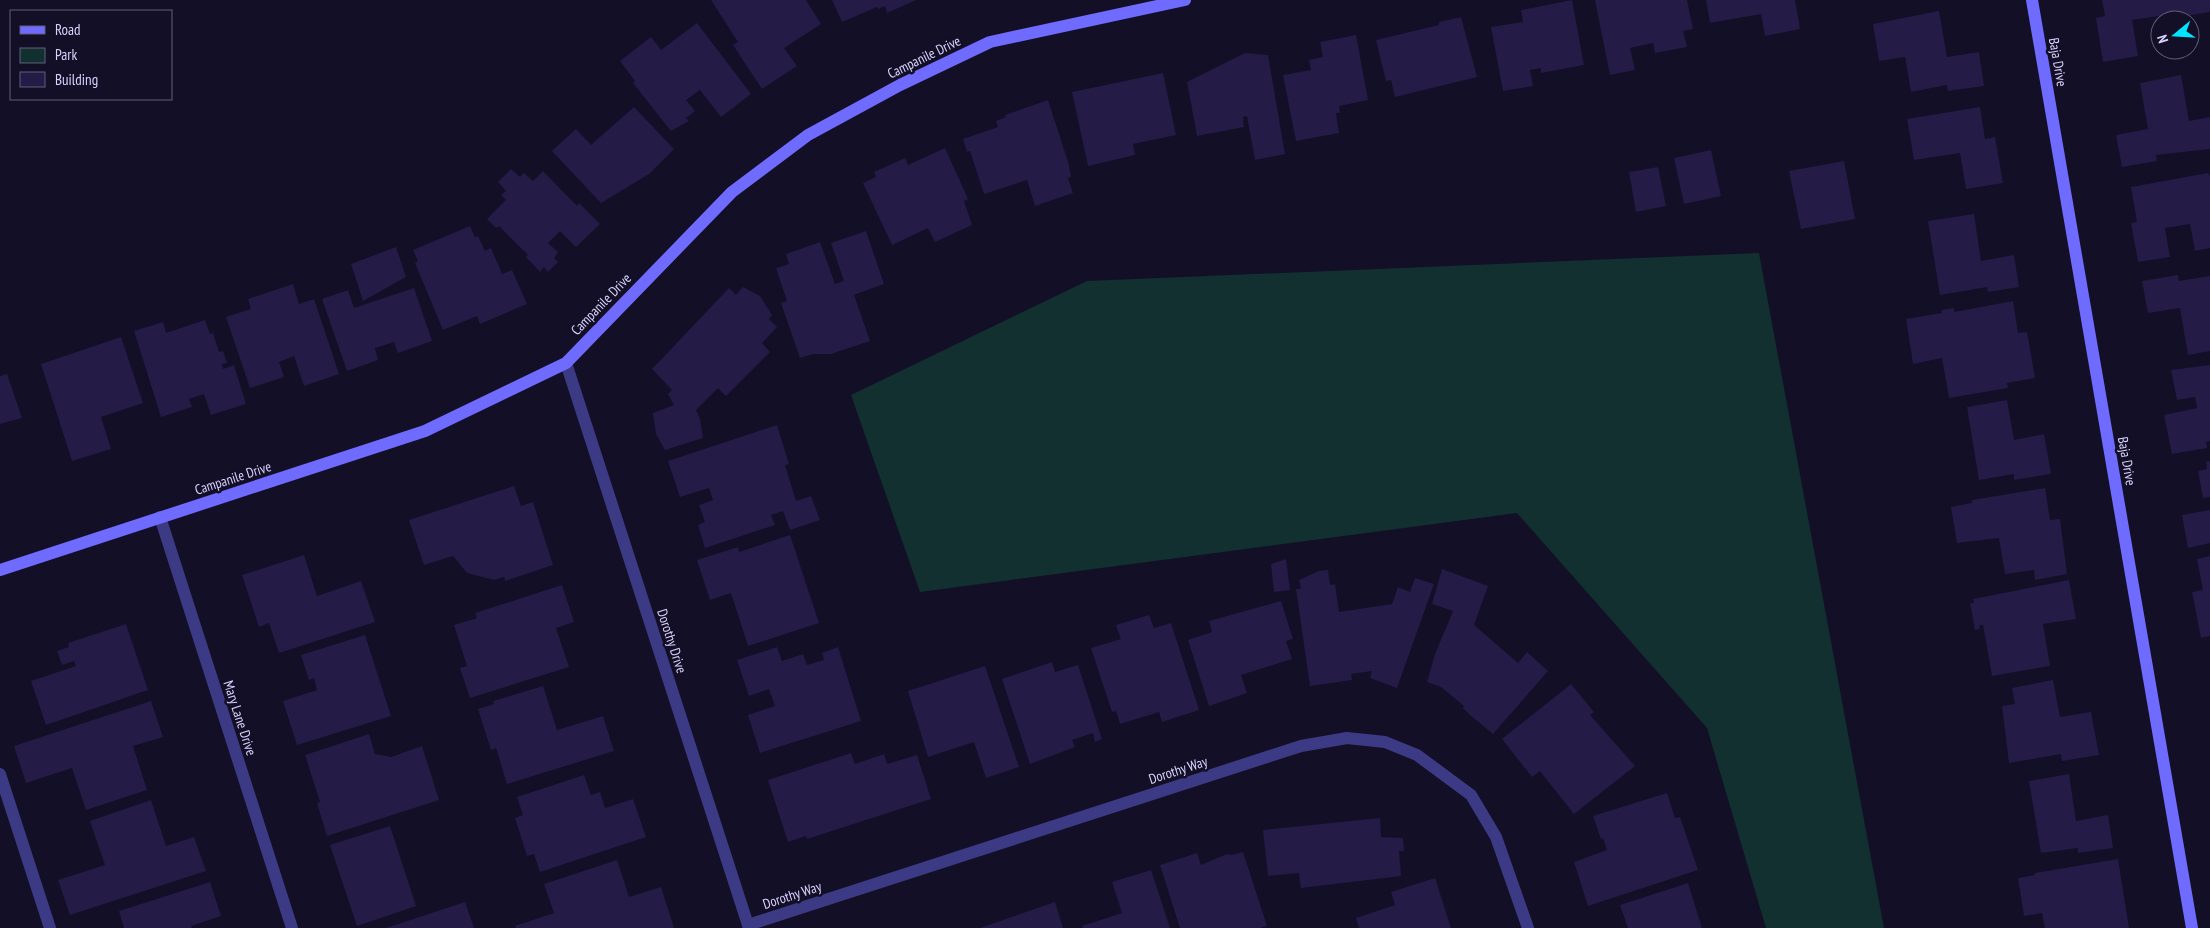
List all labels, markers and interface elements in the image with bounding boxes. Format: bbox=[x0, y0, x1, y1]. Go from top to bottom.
legend bbox=[10, 10, 172, 100]
north arrow bbox=[2150, 10, 2200, 60]
text: Road bbox=[55, 20, 81, 39]
street label: Campanile Drive bbox=[884, 31, 964, 82]
text: N bbox=[2153, 33, 2172, 45]
street label: Baja Drive bbox=[2045, 36, 2071, 88]
text: Park bbox=[55, 45, 77, 64]
text: Building bbox=[55, 70, 98, 89]
street label: Campanile Drive bbox=[567, 269, 635, 339]
street label: Baja Drive bbox=[2114, 435, 2140, 487]
street label: Campanile Drive bbox=[193, 457, 274, 499]
street label: Dorothy Drive bbox=[653, 607, 691, 676]
street label: Mary Lane Drive bbox=[219, 678, 261, 758]
street label: Dorothy Way bbox=[1146, 752, 1210, 788]
street label: Dorothy Way bbox=[760, 877, 824, 913]

